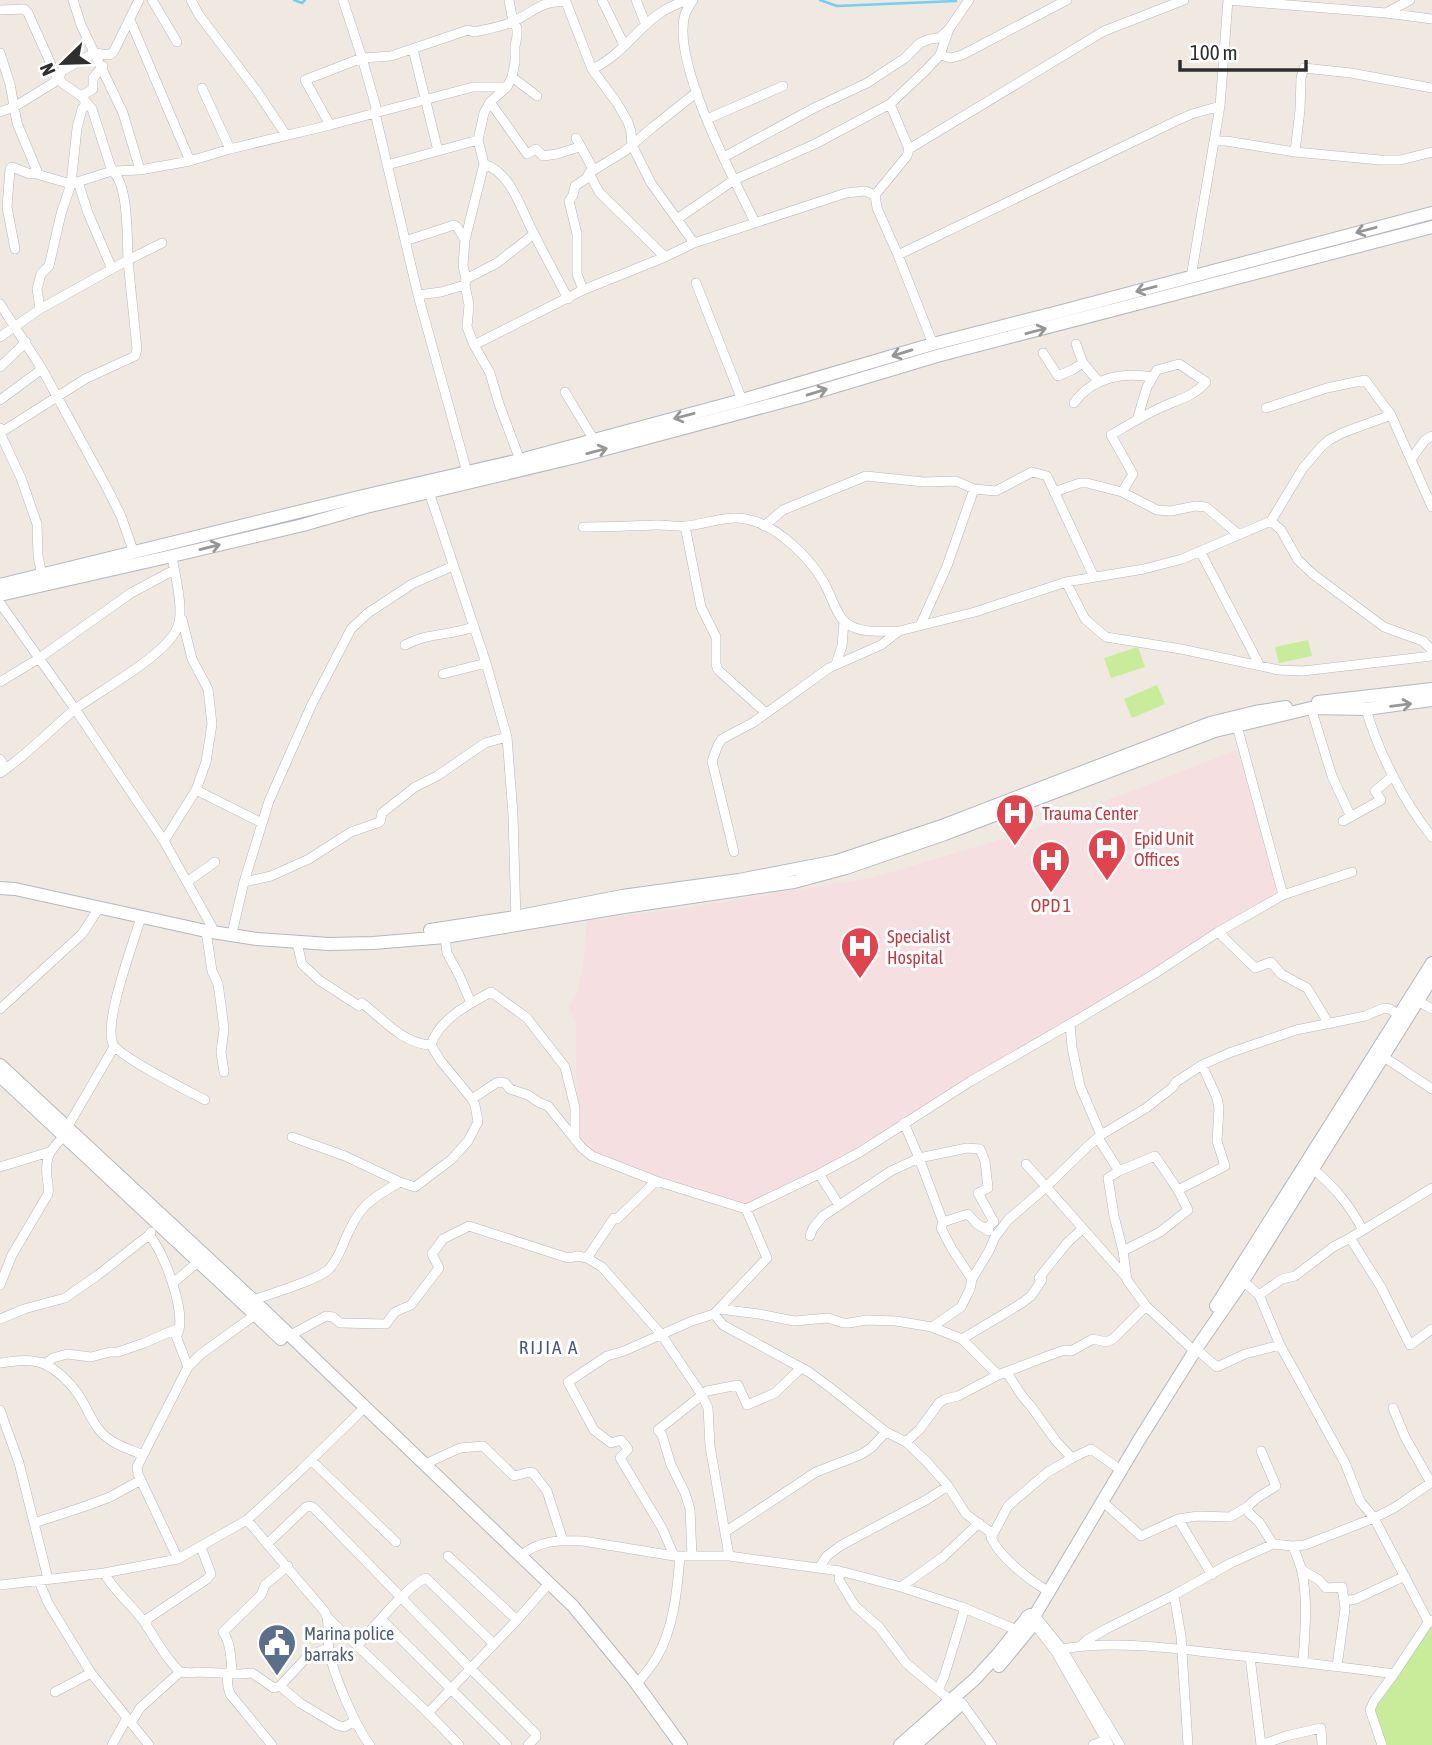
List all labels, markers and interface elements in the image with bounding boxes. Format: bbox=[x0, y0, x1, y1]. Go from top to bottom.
north arrow bbox=[28, 28, 98, 98]
scale bar bbox=[1180, 28, 1306, 72]
text: 100 m bbox=[1190, 40, 1238, 64]
text: N bbox=[35, 60, 60, 79]
one-way arrow bbox=[1355, 224, 1378, 237]
one-way arrow bbox=[1135, 283, 1158, 296]
one-way arrow bbox=[1024, 324, 1047, 337]
one-way arrow bbox=[892, 347, 914, 360]
one-way arrow bbox=[806, 385, 828, 398]
one-way arrow bbox=[673, 410, 696, 423]
one-way arrow bbox=[585, 444, 608, 457]
one-way arrow bbox=[198, 540, 221, 553]
one-way arrow bbox=[1389, 698, 1412, 711]
hospital icon: Trauma Center bbox=[994, 792, 1036, 847]
place label: Trauma Center bbox=[1042, 803, 1139, 824]
hospital icon: Epid Unit Offices bbox=[1086, 827, 1128, 882]
place label: Epid Unit Offices bbox=[1134, 828, 1194, 870]
hospital icon: OPD 1 bbox=[1030, 839, 1072, 894]
place label: OPD 1 bbox=[1031, 895, 1071, 916]
hospital icon: Specialist Hospital bbox=[839, 925, 881, 980]
place label: Specialist Hospital bbox=[887, 926, 951, 968]
district label: RIJIA A bbox=[519, 1336, 579, 1358]
public building icon: Marina police barraks bbox=[256, 1622, 298, 1677]
place label: Marina police barraks bbox=[304, 1623, 394, 1665]

